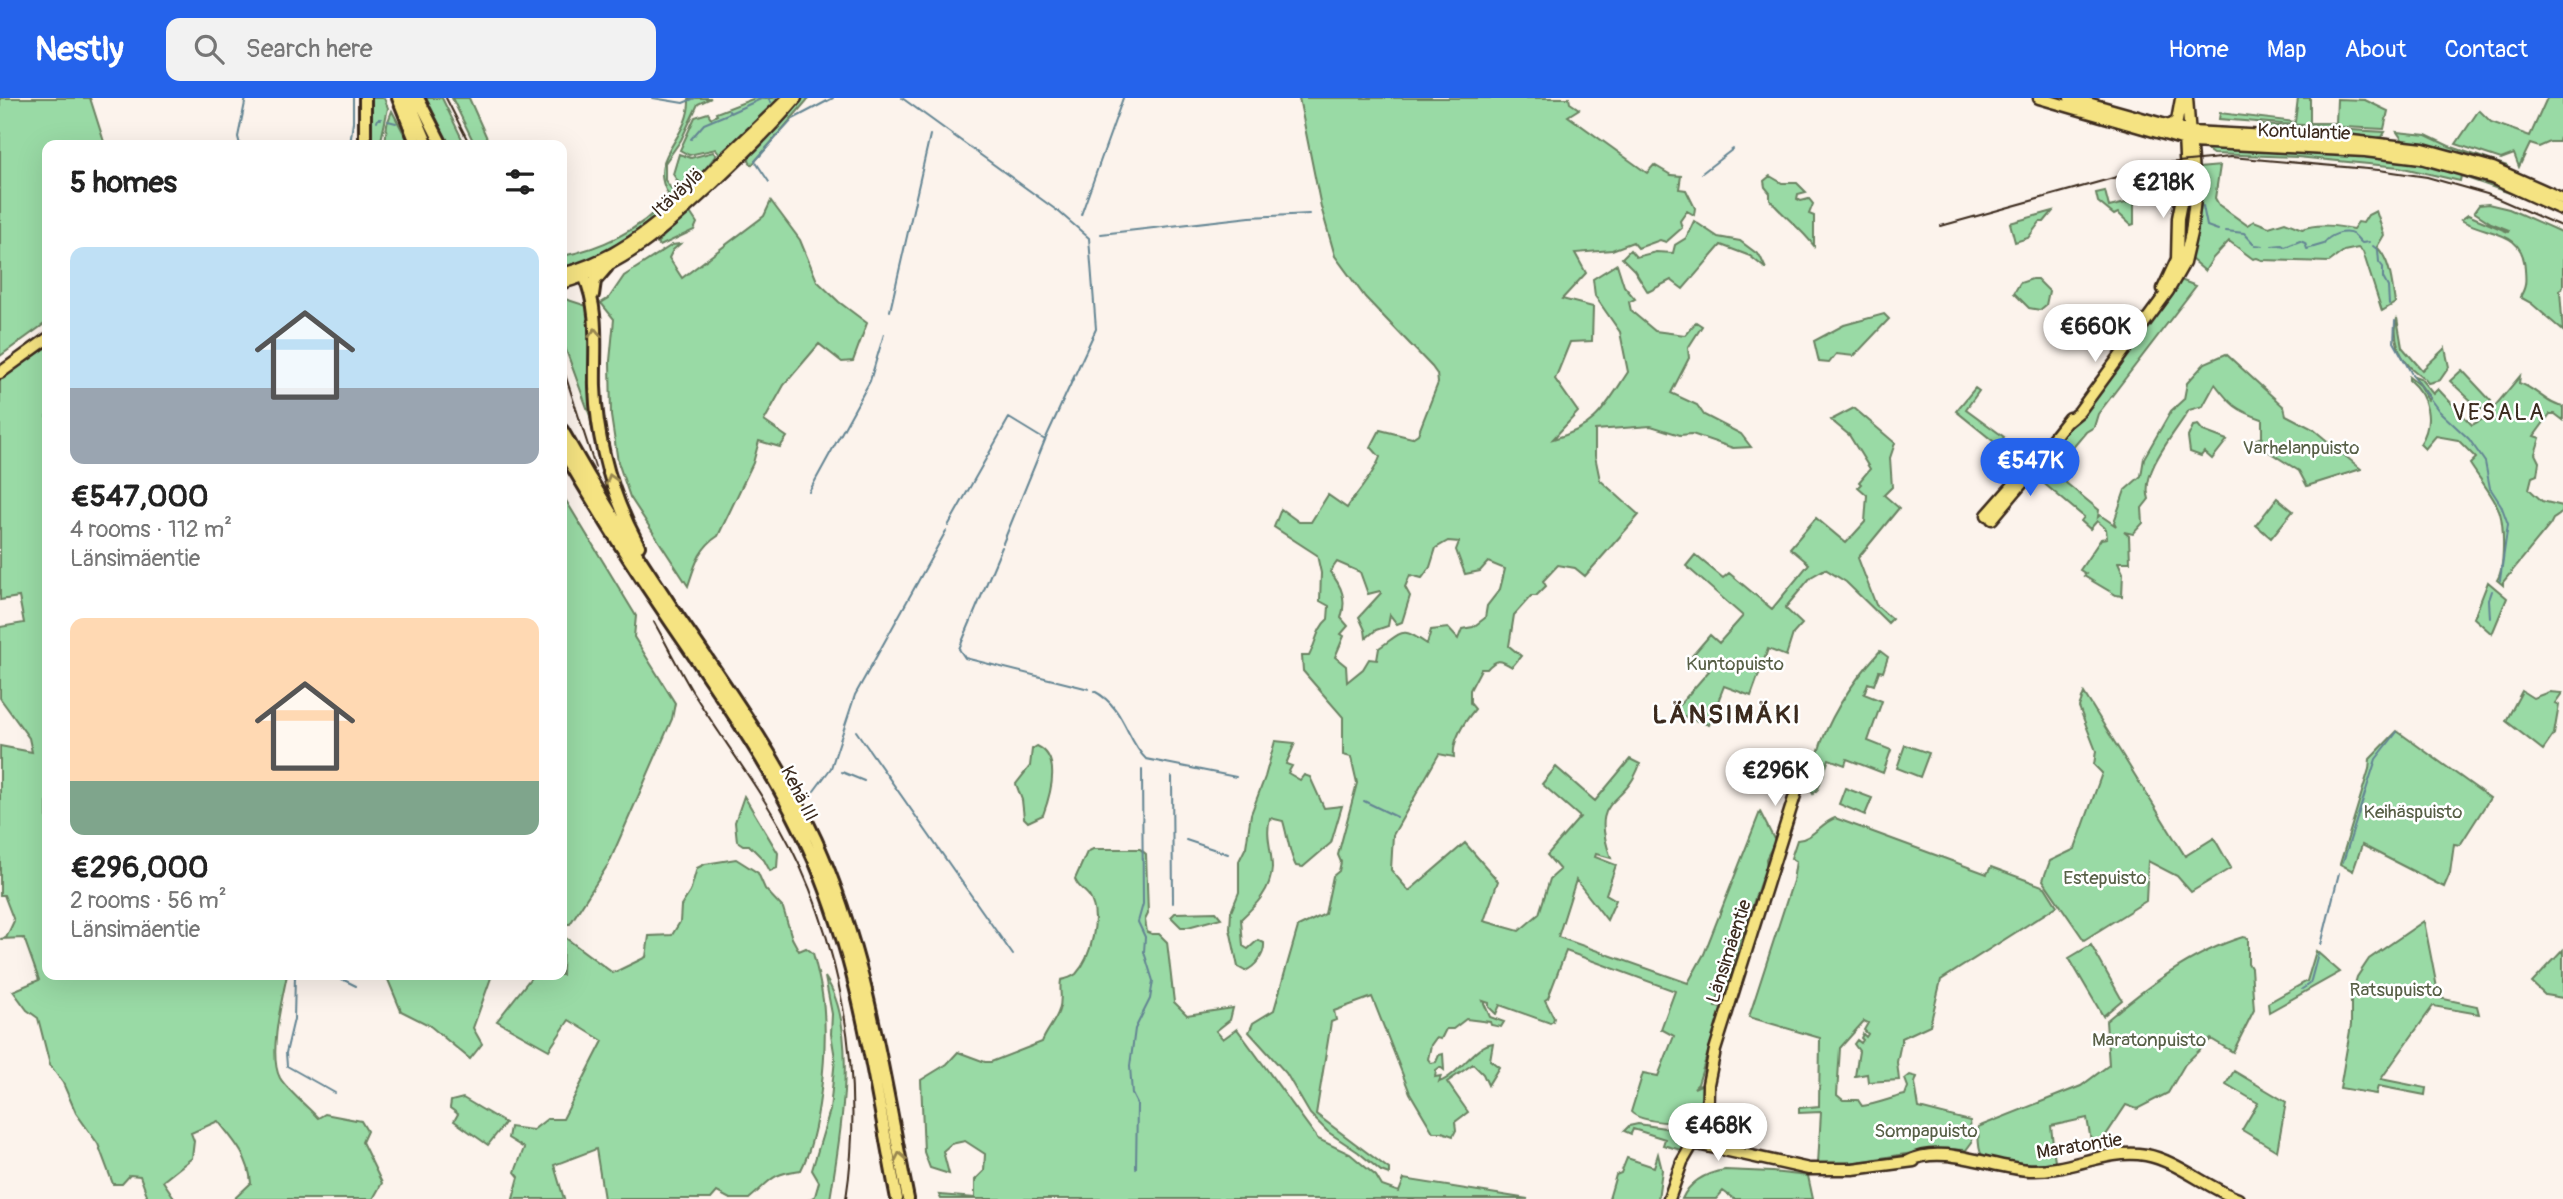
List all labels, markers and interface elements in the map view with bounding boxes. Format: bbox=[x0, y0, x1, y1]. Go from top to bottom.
search box bbox=[166, 18, 656, 81]
text: Nestly bbox=[35, 29, 124, 70]
icon: search bbox=[190, 30, 228, 68]
text: Search here bbox=[246, 33, 373, 65]
text: Home bbox=[2168, 35, 2229, 64]
text: Map bbox=[2267, 35, 2307, 64]
text: About bbox=[2345, 35, 2407, 64]
text: Contact bbox=[2445, 35, 2528, 64]
street label: Kontulantie bbox=[2257, 118, 2351, 146]
pin: €218K bbox=[2114, 160, 2212, 220]
icon: filters bbox=[501, 163, 539, 201]
street label: Itäväylä bbox=[647, 163, 708, 222]
text: 5 homes bbox=[70, 164, 177, 201]
text: €218K bbox=[2132, 168, 2194, 197]
icon: home bbox=[242, 292, 368, 418]
pin: €660K bbox=[2046, 304, 2144, 364]
text: €660K bbox=[2059, 312, 2131, 341]
one-way arrow bbox=[588, 327, 603, 338]
district label: VESALA bbox=[2452, 398, 2546, 427]
park label: Varhelanpuisto bbox=[2242, 436, 2360, 460]
pin: €547K bbox=[1981, 438, 2079, 498]
text: €547K bbox=[1996, 446, 2064, 475]
one-way arrow bbox=[604, 473, 619, 485]
text: €547,000 bbox=[70, 478, 208, 515]
text: 4 rooms · 112 m² bbox=[70, 515, 232, 544]
text: Länsimäentie bbox=[70, 544, 200, 573]
park label: Kuntopuisto bbox=[1686, 652, 1784, 676]
icon: home bbox=[242, 663, 368, 789]
district label: LÄNSIMÄKI bbox=[1652, 699, 1802, 731]
pin: €296K bbox=[1726, 748, 1824, 808]
text: €296K bbox=[1741, 756, 1809, 785]
street label: Kehä III bbox=[775, 762, 823, 825]
park label: Keihäspuisto bbox=[2364, 800, 2462, 824]
text: €296,000 bbox=[70, 849, 209, 886]
park label: Estepuisto bbox=[2063, 866, 2147, 890]
text: 2 rooms · 56 m² bbox=[70, 886, 227, 915]
street label: Länsimäentie bbox=[1701, 896, 1757, 1006]
text: Länsimäentie bbox=[70, 915, 200, 944]
park label: Ratsupuisto bbox=[2350, 978, 2442, 1002]
park label: Maratonpuisto bbox=[2092, 1028, 2206, 1052]
pin: €468K bbox=[1669, 1104, 1767, 1163]
text: €468K bbox=[1684, 1111, 1752, 1140]
park label: Sompapuisto bbox=[1874, 1119, 1978, 1143]
street label: Maratontie bbox=[2035, 1127, 2124, 1165]
one-way arrow bbox=[893, 1151, 908, 1163]

